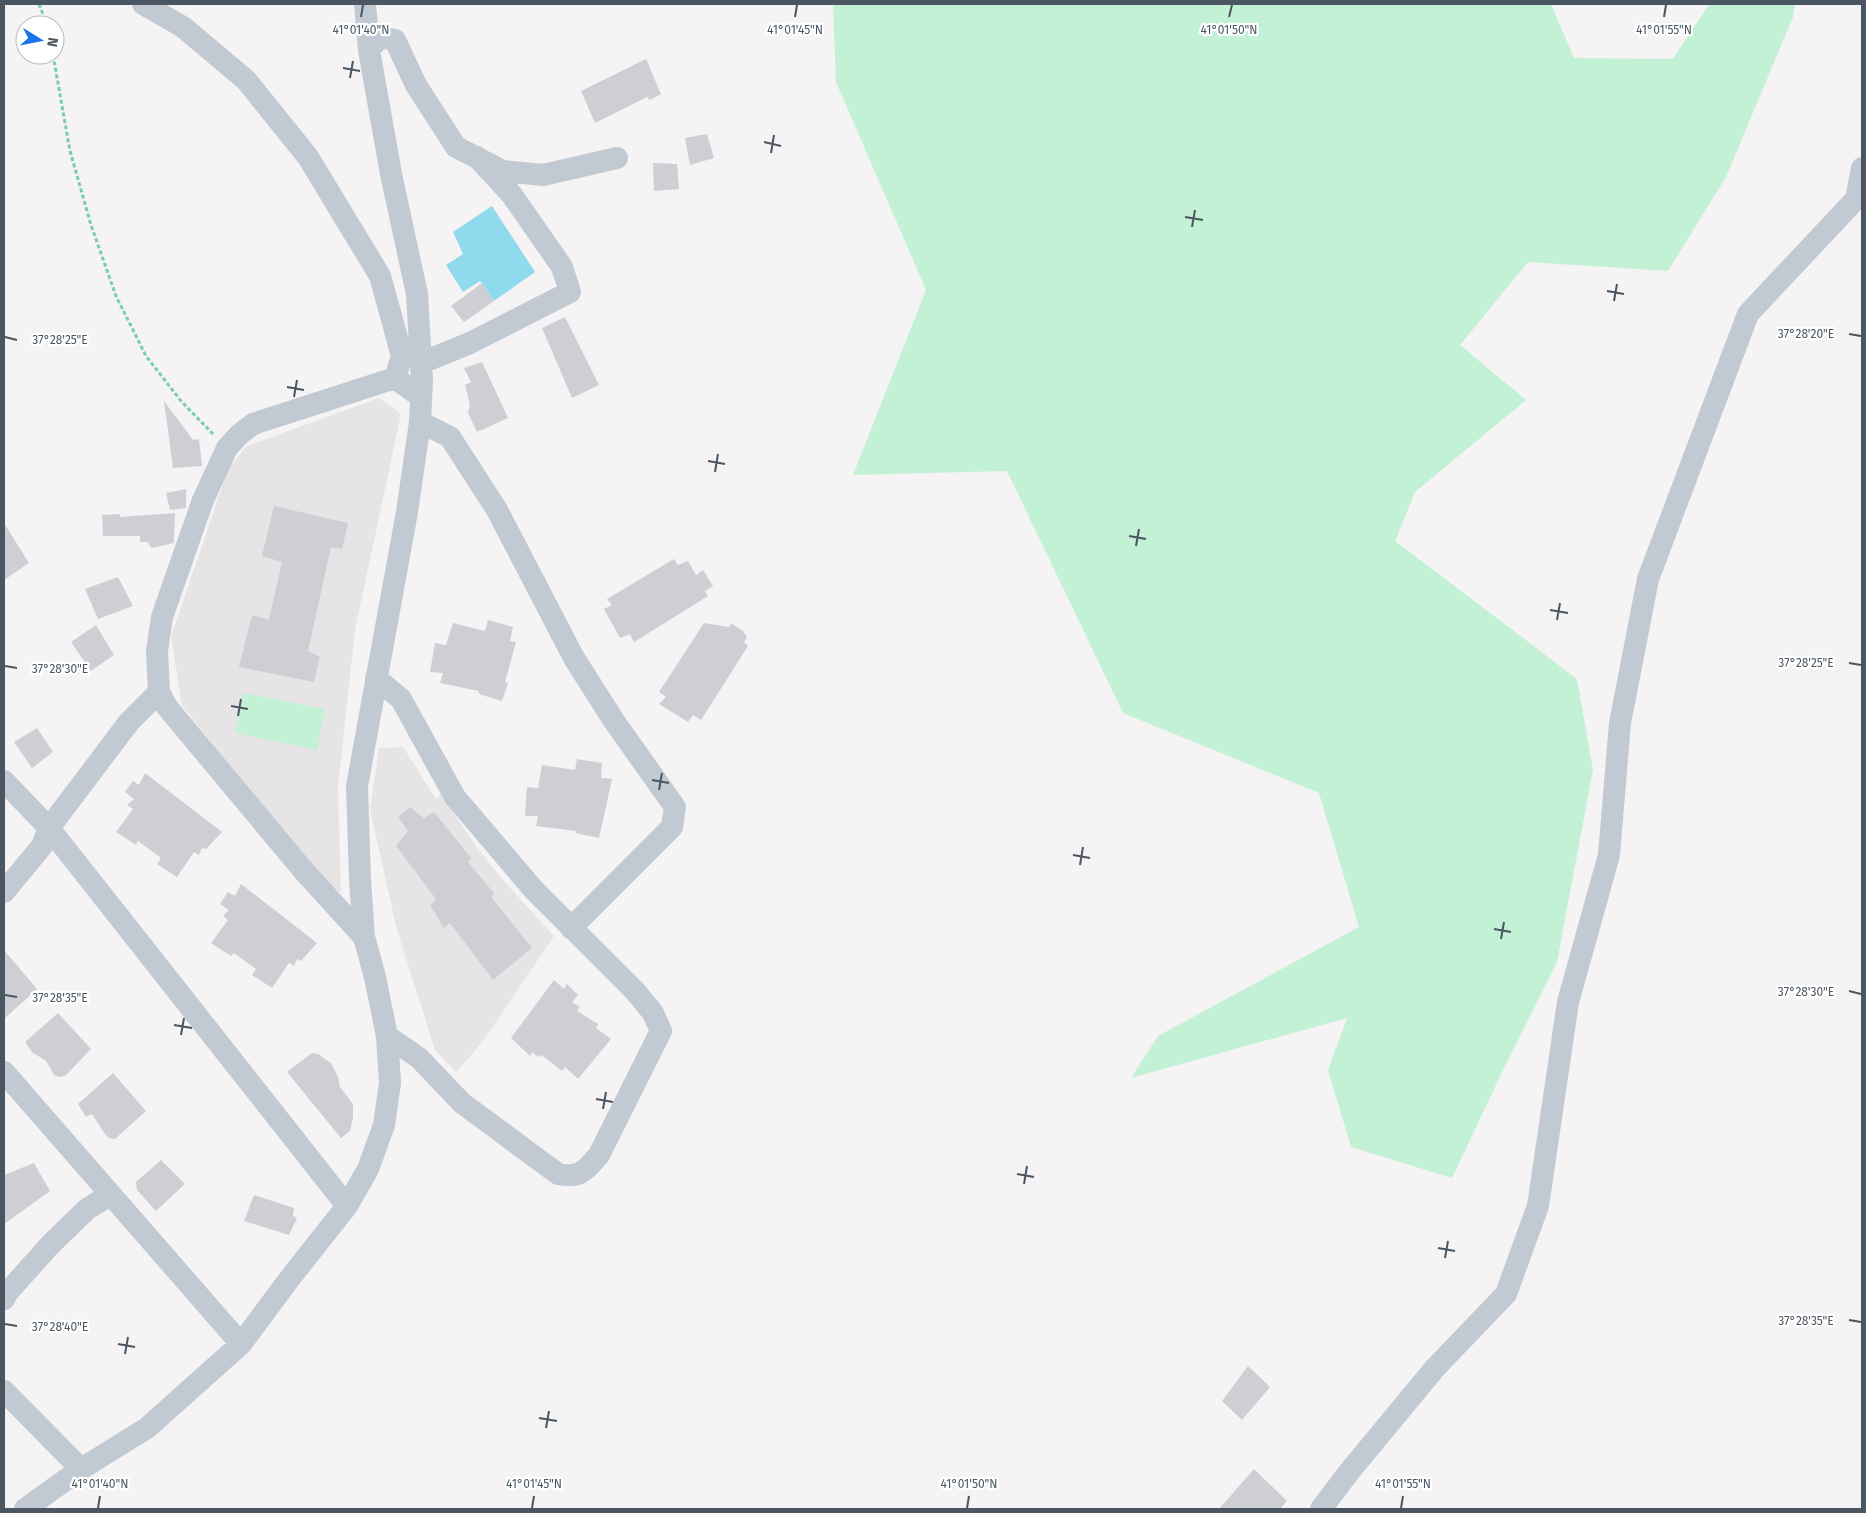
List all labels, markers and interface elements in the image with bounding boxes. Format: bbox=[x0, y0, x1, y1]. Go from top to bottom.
north arrow bbox=[15, 15, 65, 65]
text: 41°01'40"N bbox=[333, 23, 389, 37]
text: 41°01'45"N bbox=[767, 23, 823, 37]
text: 41°01'50"N bbox=[1201, 23, 1257, 37]
text: 41°01'55"N bbox=[1636, 23, 1692, 37]
text: N bbox=[43, 36, 61, 48]
text: 37°28'20"E bbox=[1778, 327, 1834, 341]
text: 37°28'25"E bbox=[32, 333, 88, 347]
text: 37°28'25"E bbox=[1778, 656, 1834, 670]
text: 37°28'30"E bbox=[32, 662, 88, 676]
text: 37°28'30"E bbox=[1778, 985, 1834, 999]
text: 37°28'35"E bbox=[32, 991, 88, 1005]
text: 37°28'35"E bbox=[1778, 1314, 1834, 1328]
text: 37°28'40"E bbox=[32, 1320, 88, 1334]
text: 41°01'40"N bbox=[72, 1477, 128, 1491]
text: 41°01'45"N bbox=[506, 1477, 562, 1491]
text: 41°01'50"N bbox=[941, 1477, 997, 1491]
text: 41°01'55"N bbox=[1375, 1477, 1431, 1491]

